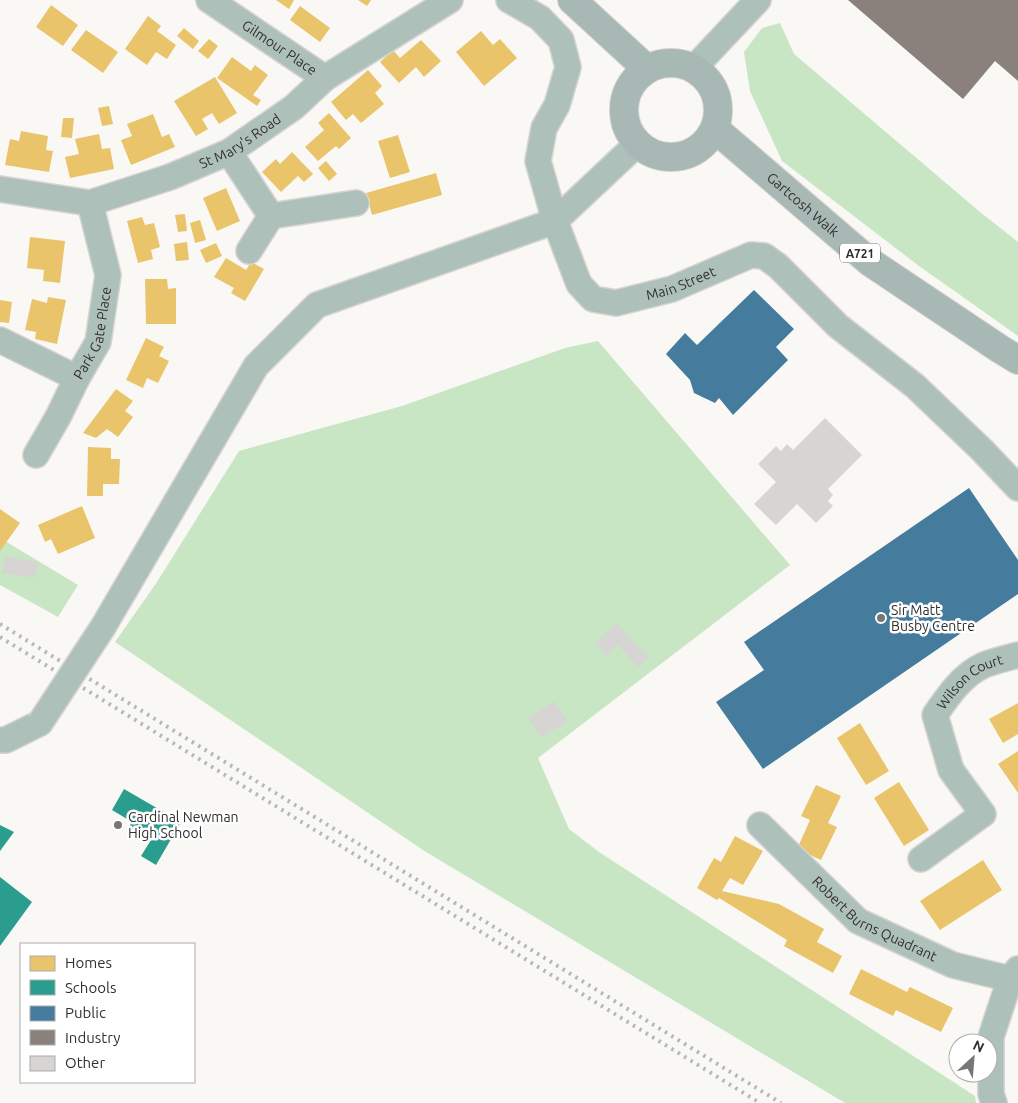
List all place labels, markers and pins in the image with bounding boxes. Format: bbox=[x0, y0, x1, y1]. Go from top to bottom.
place label: Sir Matt Busby Centre bbox=[891, 602, 975, 634]
marker: Sir Matt Busby Centre bbox=[875, 612, 887, 624]
place label: Cardinal Newman High School bbox=[128, 809, 239, 841]
marker: Cardinal Newman High School bbox=[112, 819, 124, 831]

